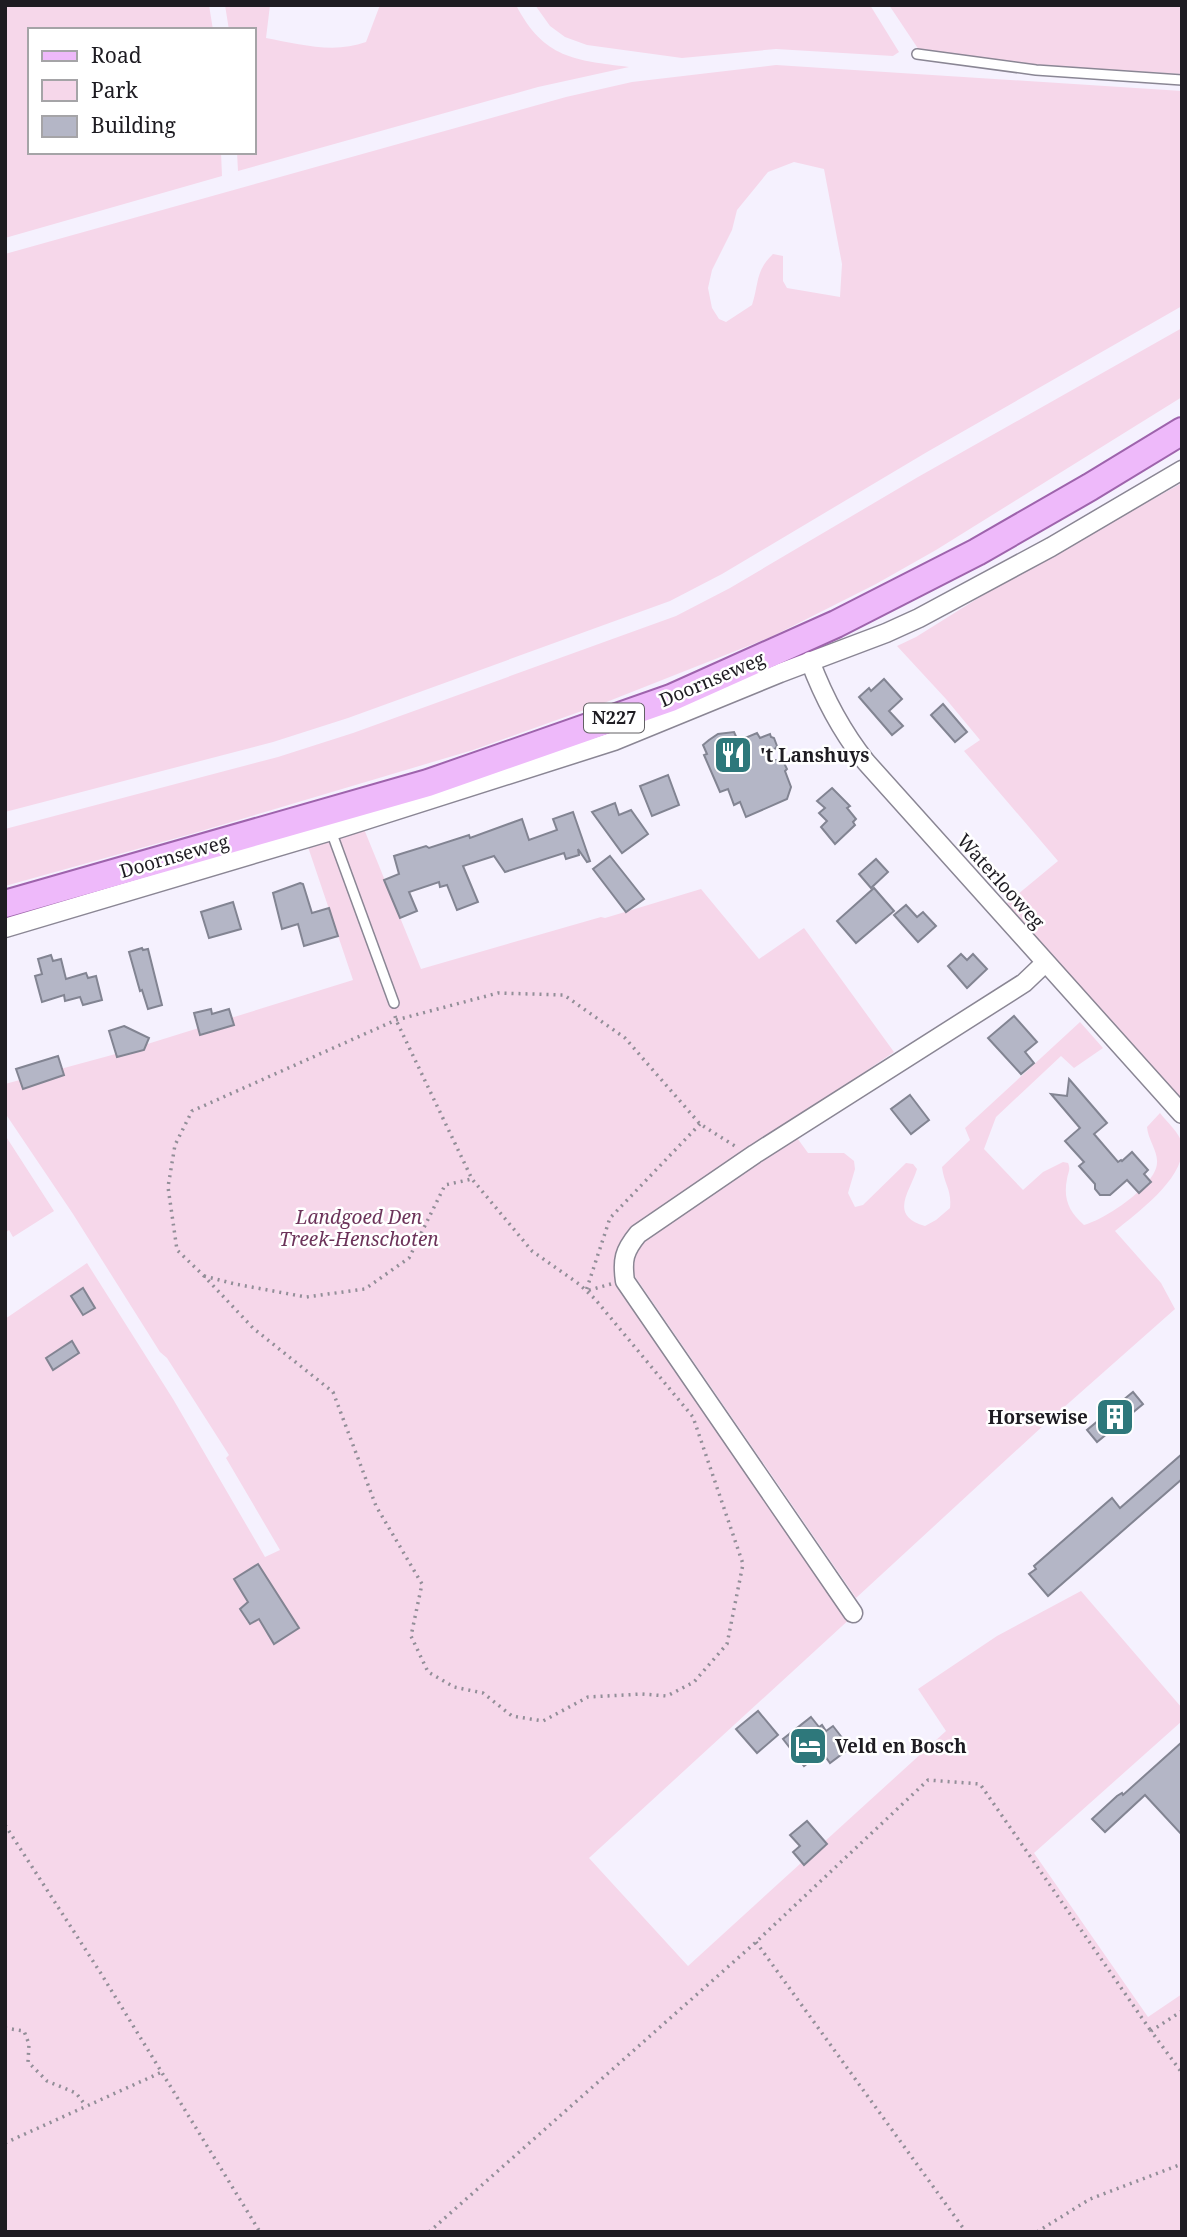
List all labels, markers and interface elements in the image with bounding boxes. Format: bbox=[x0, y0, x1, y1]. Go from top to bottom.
legend bbox=[28, 28, 256, 154]
text: Road bbox=[91, 41, 142, 69]
text: Park bbox=[91, 76, 138, 104]
text: Building bbox=[91, 111, 176, 139]
street label: Doornseweg bbox=[655, 645, 769, 713]
road number: N227 bbox=[584, 704, 644, 732]
restaurant icon: 't Lanshuys bbox=[712, 734, 754, 776]
place label: 't Lanshuys bbox=[760, 742, 869, 768]
street label: Doornseweg bbox=[116, 828, 232, 884]
street label: Waterlooweg bbox=[951, 828, 1051, 934]
park label: Landgoed Den Treek-Henschoten bbox=[279, 1204, 439, 1252]
building icon: Horsewise bbox=[1094, 1396, 1136, 1438]
place label: Horsewise bbox=[988, 1404, 1088, 1430]
hotel icon: Veld en Bosch bbox=[787, 1725, 829, 1767]
place label: Veld en Bosch bbox=[835, 1733, 967, 1759]

